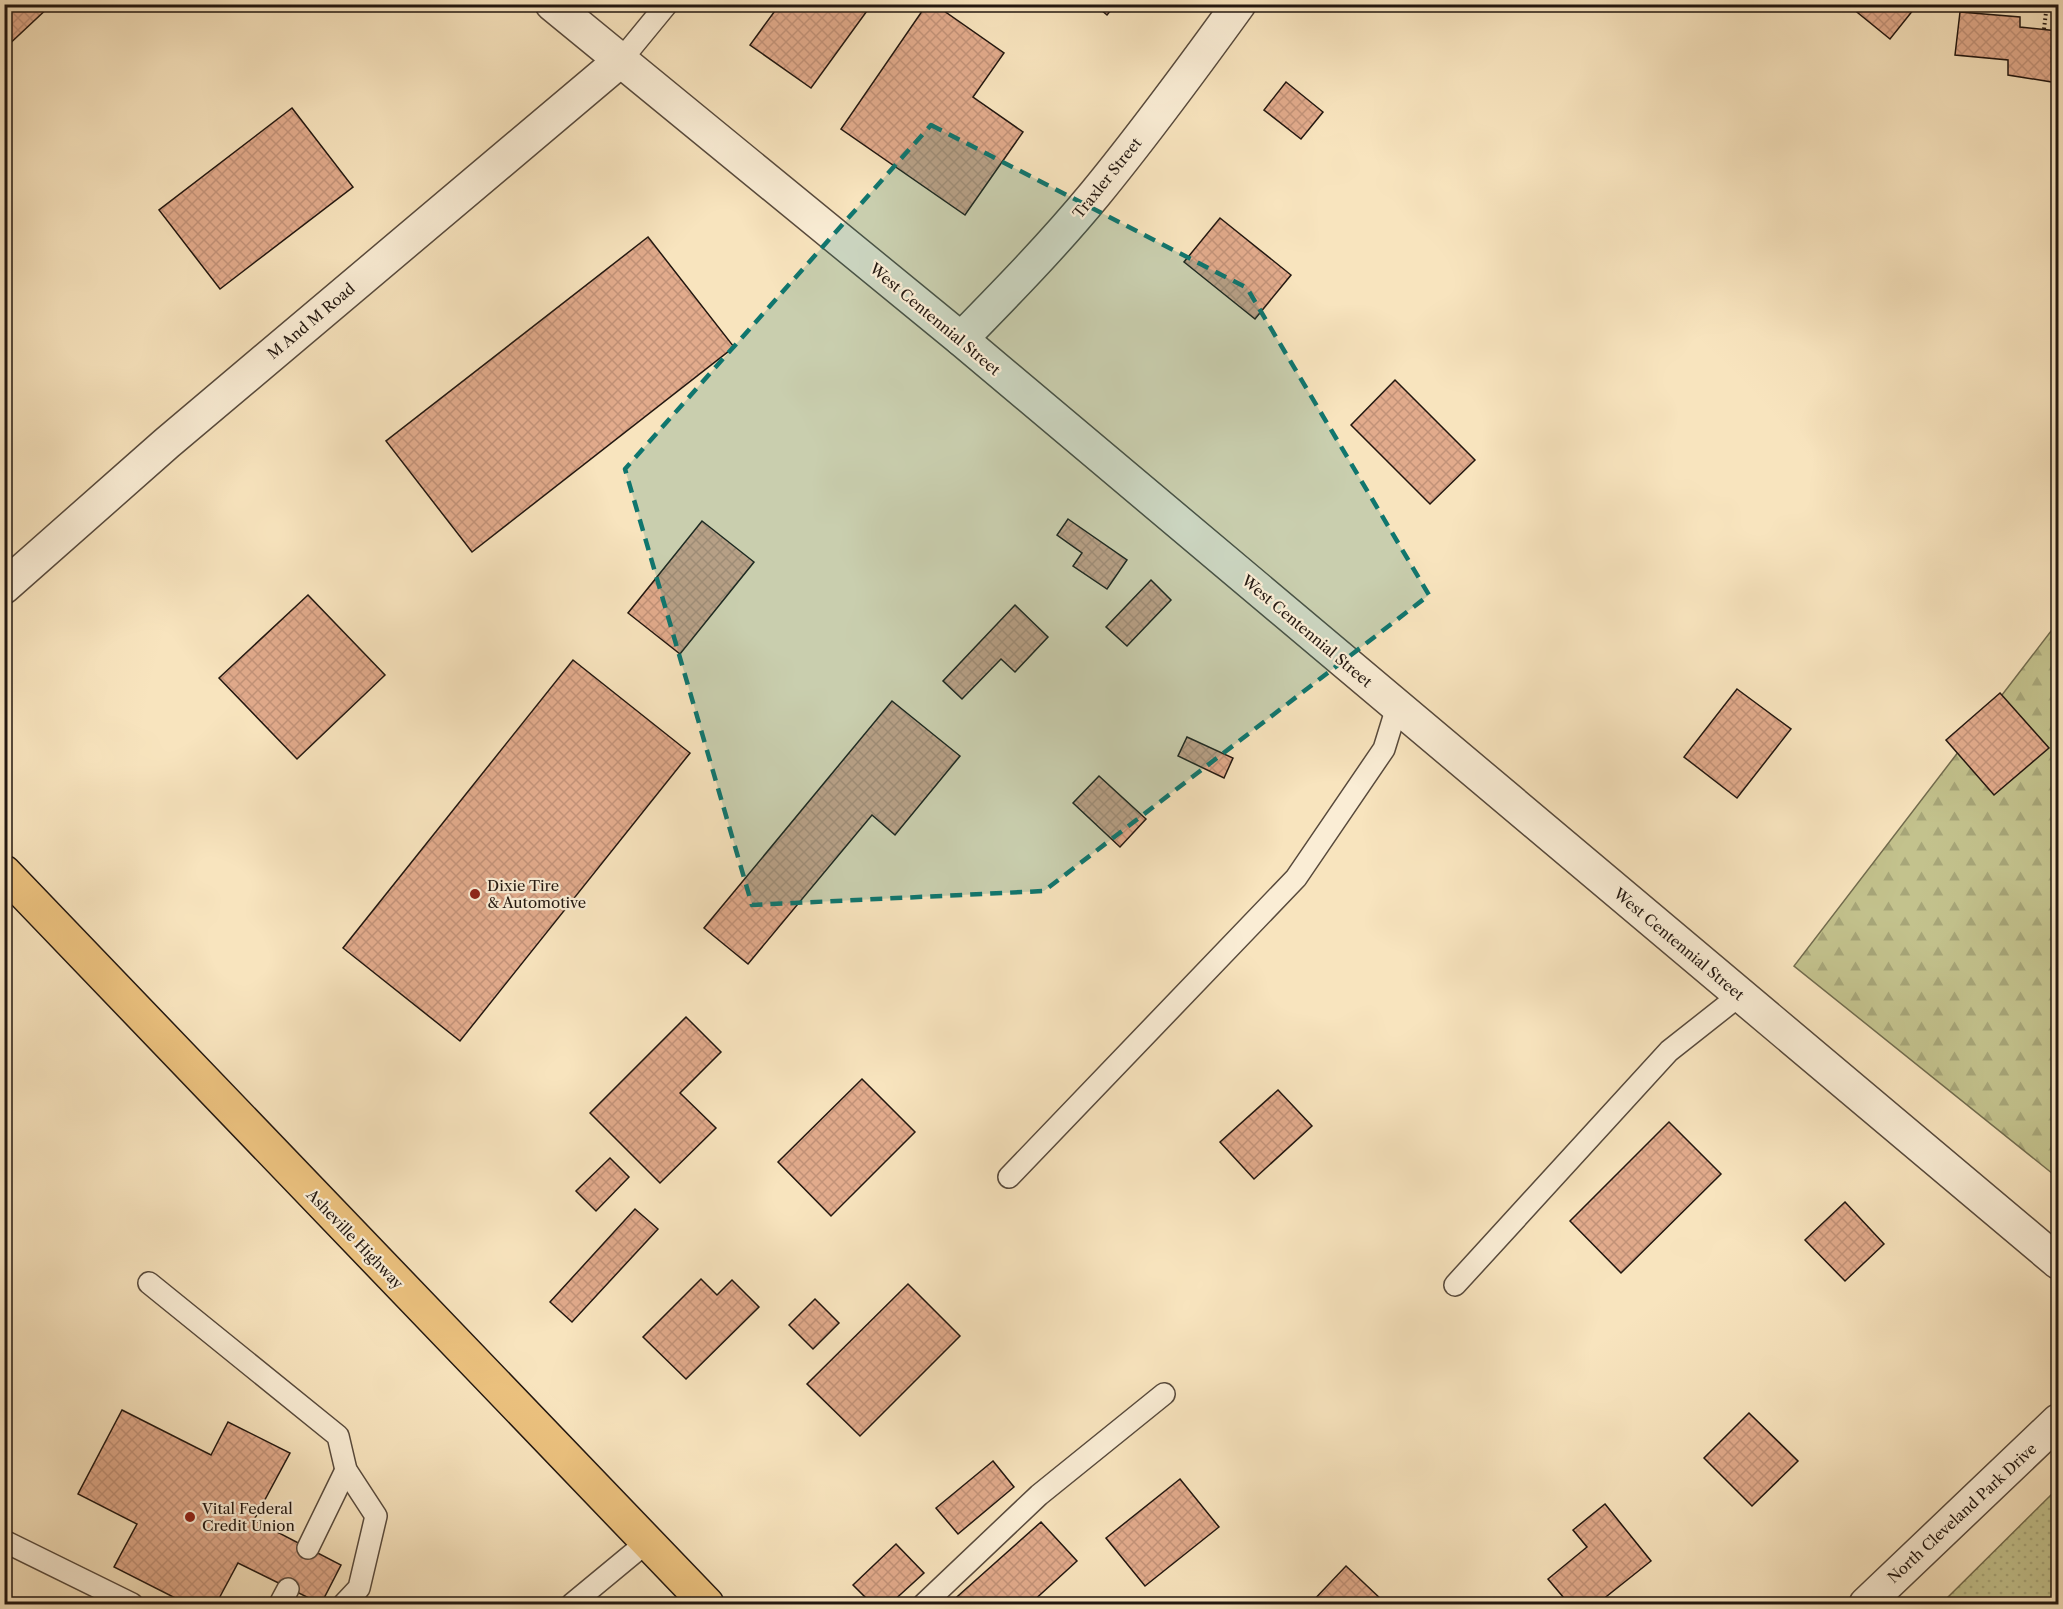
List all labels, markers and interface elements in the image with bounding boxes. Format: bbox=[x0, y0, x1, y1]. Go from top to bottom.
street label: Traxler Street bbox=[1069, 133, 1146, 222]
street label: West Centennial Street bbox=[865, 258, 1005, 380]
street label: M And M Road bbox=[263, 279, 359, 363]
street label: West Centennial Street bbox=[1237, 570, 1377, 692]
place label: Dixie Tire & Automotive bbox=[487, 876, 586, 912]
street label: West Centennial Street bbox=[1609, 883, 1749, 1005]
marker: Dixie Tire & Automotive bbox=[468, 887, 482, 901]
street label: Asheville Highway bbox=[302, 1184, 408, 1293]
street label: North Cleveland Park Drive bbox=[1884, 1439, 2040, 1587]
place label: Vital Federal Credit Union bbox=[201, 1499, 295, 1535]
marker: Vital Federal Credit Union bbox=[183, 1510, 197, 1524]

